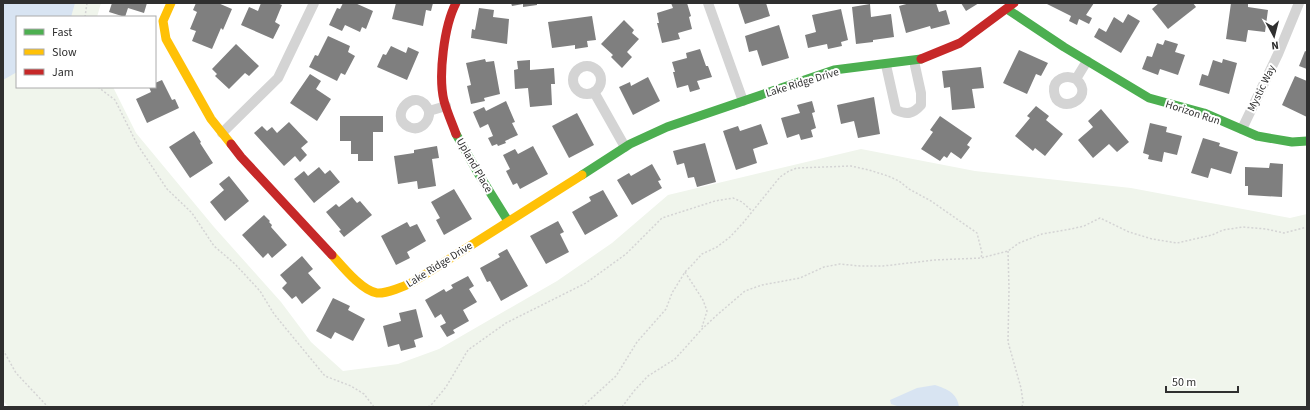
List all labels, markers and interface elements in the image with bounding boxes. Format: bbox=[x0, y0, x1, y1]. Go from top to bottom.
legend bbox=[16, 16, 156, 88]
north arrow bbox=[1254, 16, 1294, 56]
text: Fast bbox=[52, 24, 72, 41]
text: N bbox=[1271, 38, 1280, 53]
text: Slow bbox=[52, 44, 77, 61]
street label: Mystic Way bbox=[1244, 62, 1279, 114]
text: Jam bbox=[52, 64, 74, 81]
street label: Lake Ridge Drive bbox=[764, 64, 841, 101]
street label: Horizon Run bbox=[1164, 97, 1222, 128]
street label: Upland Place bbox=[453, 135, 497, 196]
street label: Lake Ridge Drive bbox=[403, 238, 476, 291]
scale bar bbox=[1166, 368, 1238, 394]
text: 50 m bbox=[1172, 374, 1196, 391]

